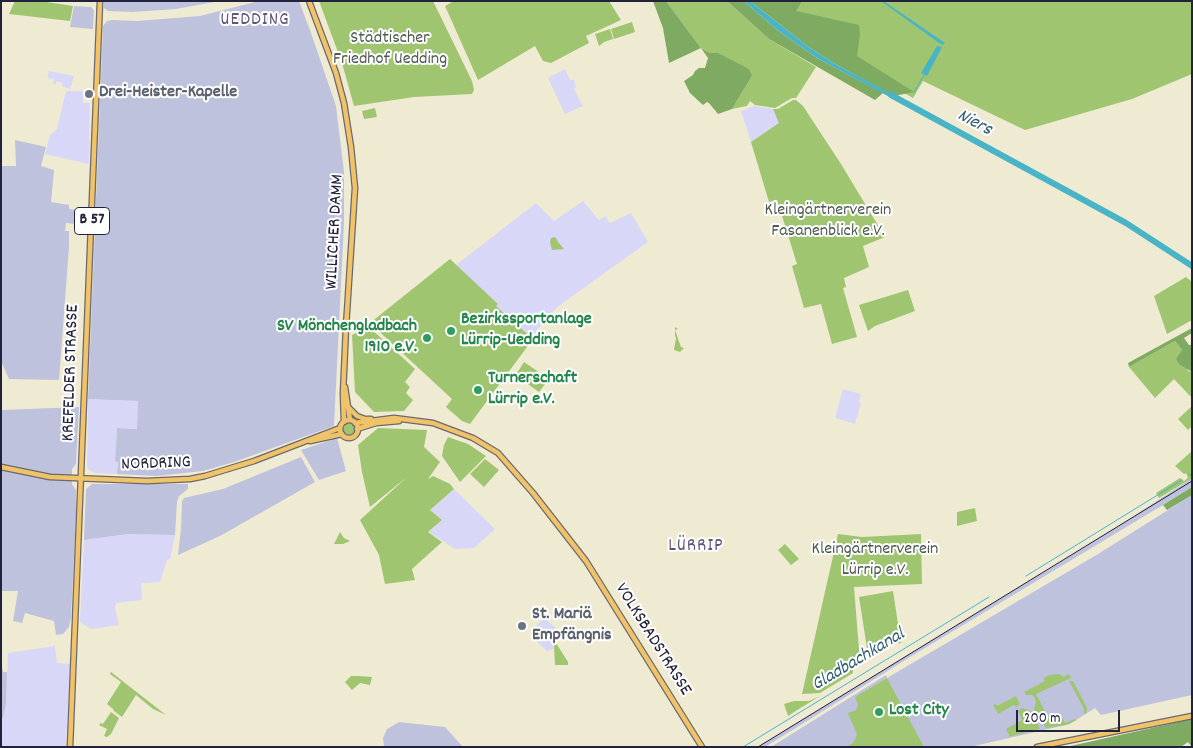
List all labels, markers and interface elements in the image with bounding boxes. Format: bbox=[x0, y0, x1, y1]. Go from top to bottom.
district label: UEDDING bbox=[219, 10, 291, 32]
park label: Städtischer Friedhof Uedding bbox=[333, 29, 447, 72]
place label: Drei-Heister-Kapelle bbox=[99, 83, 237, 105]
marker: Drei-Heister-Kapelle bbox=[83, 88, 95, 100]
water label: Niers bbox=[953, 105, 995, 143]
street label: WILLICHER DAMM bbox=[322, 174, 350, 290]
park label: Kleingärtnerverein Fasanenblick e.V. bbox=[765, 201, 891, 243]
road number: B 57 bbox=[74, 208, 110, 235]
street label: KREFELDER STRASSE bbox=[59, 304, 85, 442]
place label: Bezirkssportanlage Lürrip-Uedding bbox=[461, 310, 592, 352]
place label: SV Mönchengladbach 1910 e.V. bbox=[277, 317, 417, 359]
marker: Bezirkssportanlage Lürrip-Uedding bbox=[445, 325, 457, 337]
marker: SV Mönchengladbach 1910 e.V. bbox=[421, 332, 433, 344]
place label: Turnerschaft Lürrip e.V. bbox=[488, 369, 577, 412]
marker: Turnerschaft Lürrip e.V. bbox=[472, 384, 484, 396]
street label: NORDRING bbox=[121, 453, 191, 477]
district label: LÜRRIP bbox=[668, 536, 724, 558]
park label: Kleingärtnerverein Lürrip e.V. bbox=[812, 540, 938, 582]
street label: VOLKSBADSTRASSE bbox=[609, 580, 695, 700]
place label: St. Mariä Empfängnis bbox=[532, 605, 612, 648]
marker: St. Mariä Empfängnis bbox=[516, 620, 528, 632]
water label: Gladbachkanal bbox=[808, 624, 910, 698]
scale bar bbox=[1018, 700, 1122, 732]
place label: Lost City bbox=[889, 701, 949, 723]
marker: Lost City bbox=[873, 706, 885, 718]
text: 200 m bbox=[1024, 708, 1061, 730]

